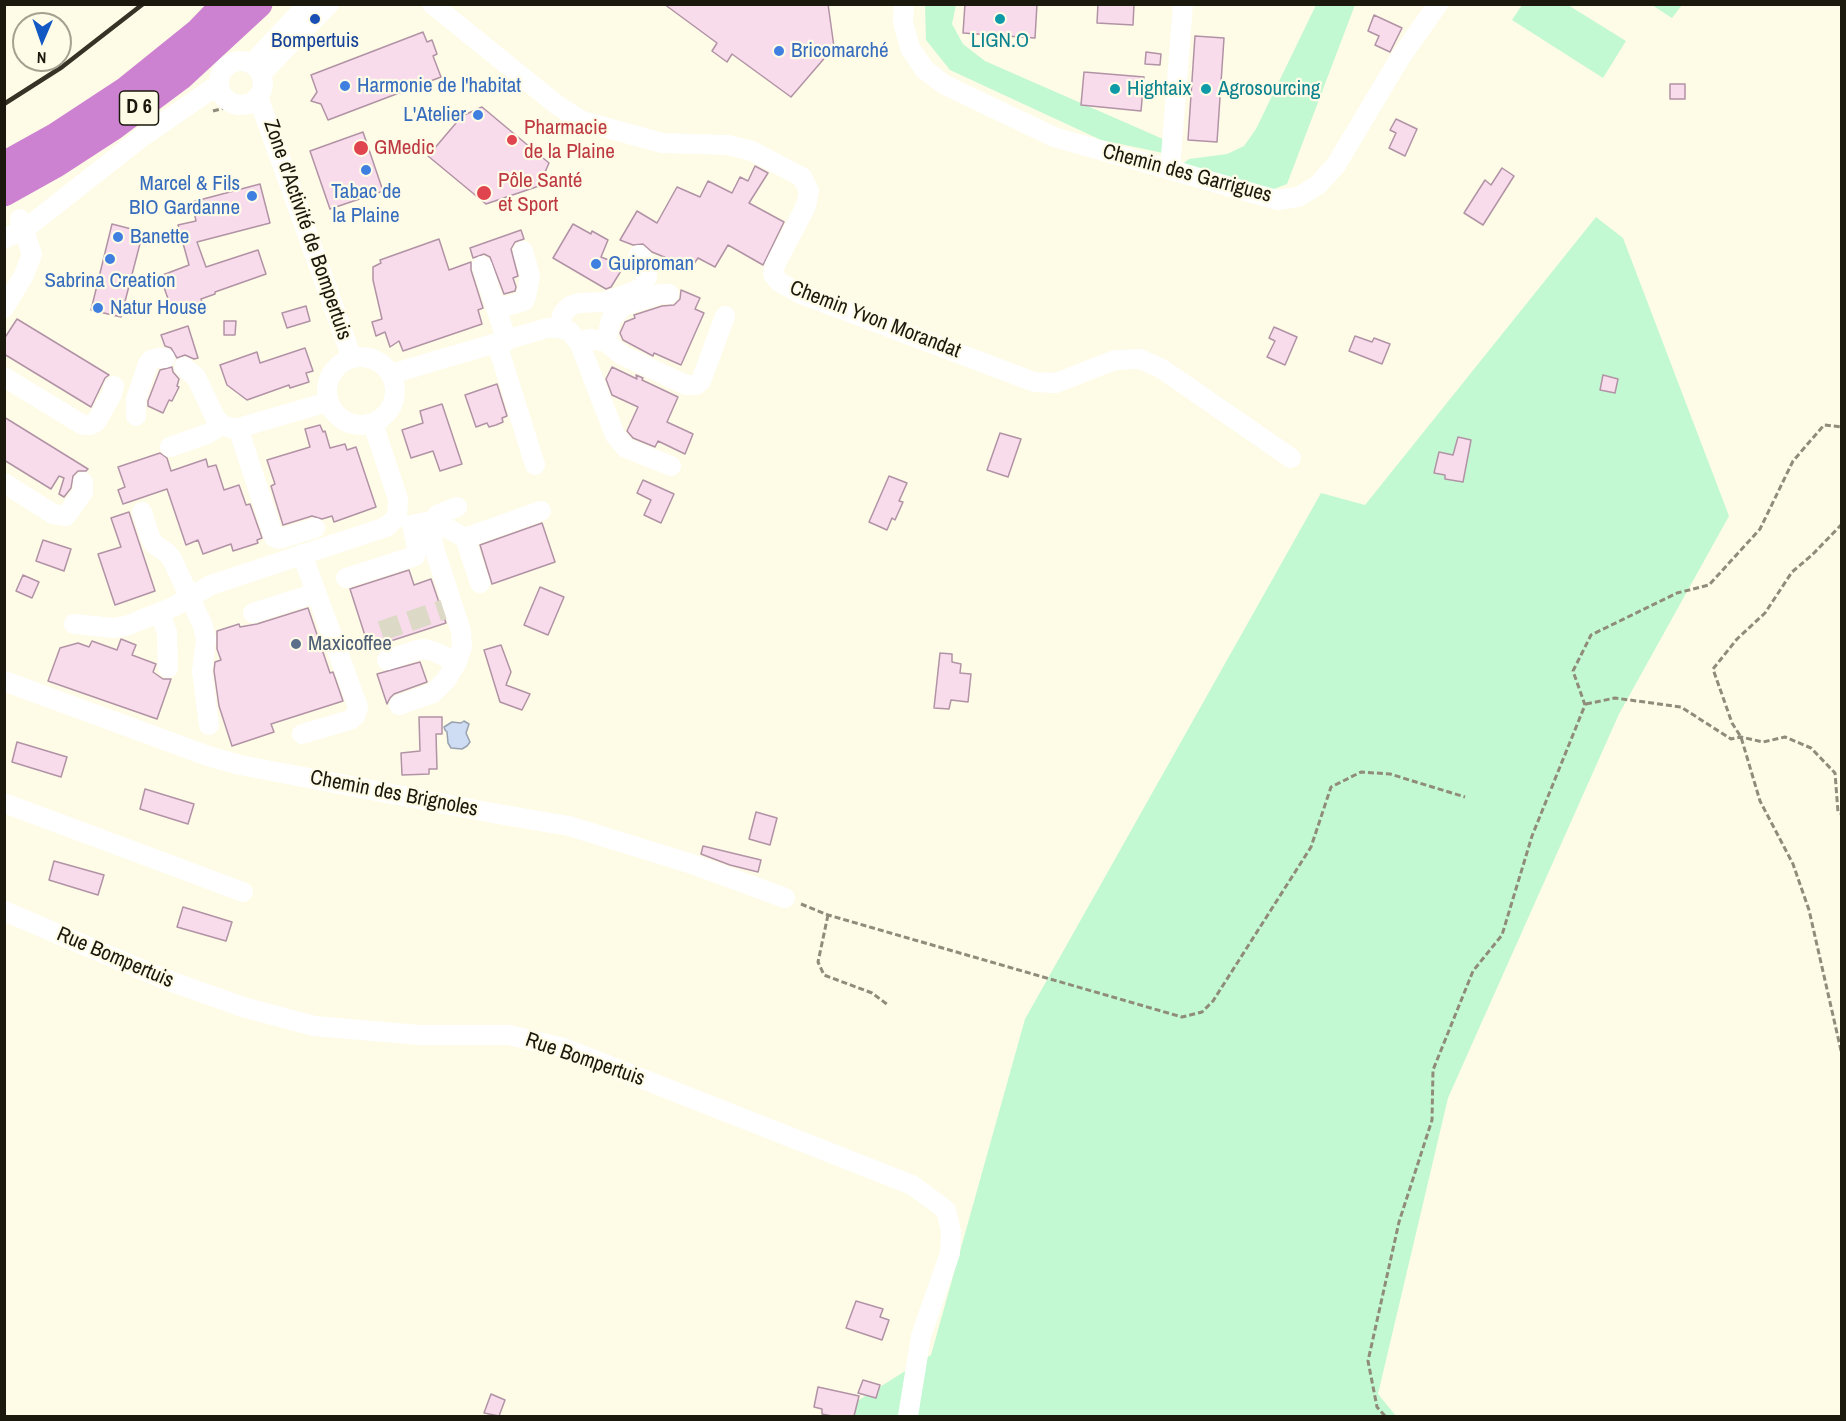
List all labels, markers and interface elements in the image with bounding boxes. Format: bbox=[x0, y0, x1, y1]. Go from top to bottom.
north arrow bbox=[12, 12, 72, 72]
marker: Bompertuis bbox=[308, 12, 322, 26]
marker: LIGN.O bbox=[993, 12, 1007, 26]
place label: Bompertuis bbox=[271, 28, 359, 54]
place label: LIGN.O bbox=[971, 28, 1029, 54]
place label: Bricomarché bbox=[791, 38, 889, 64]
marker: Bricomarché bbox=[772, 44, 786, 58]
text: N bbox=[36, 47, 47, 69]
place label: Harmonie de l'habitat bbox=[357, 73, 521, 99]
place label: Hightaix bbox=[1127, 76, 1191, 102]
place label: Agrosourcing bbox=[1218, 76, 1320, 102]
marker: Harmonie de l'habitat bbox=[338, 79, 352, 93]
marker: Hightaix bbox=[1108, 82, 1122, 96]
marker: Agrosourcing bbox=[1199, 82, 1213, 96]
road number: D 6 bbox=[120, 91, 158, 125]
place label: L'Atelier bbox=[403, 102, 466, 128]
marker: L'Atelier bbox=[471, 108, 485, 122]
place label: Pharmacie de la Plaine bbox=[524, 115, 615, 165]
street label: Zone d'Activité de Bompertuis bbox=[257, 117, 357, 343]
marker: Pharmacie de la Plaine bbox=[505, 133, 519, 147]
place label: GMedic bbox=[374, 135, 434, 161]
marker: GMedic bbox=[352, 139, 370, 157]
street label: Chemin des Garrigues bbox=[1100, 139, 1274, 209]
marker: Tabac de la Plaine bbox=[359, 163, 373, 177]
place label: Pôle Santé et Sport bbox=[498, 168, 582, 218]
place label: Marcel & Fils BIO Gardanne bbox=[129, 171, 240, 221]
place label: Tabac de la Plaine bbox=[331, 179, 401, 229]
marker: Pôle Santé et Sport bbox=[475, 184, 493, 202]
marker: Marcel & Fils BIO Gardanne bbox=[245, 189, 259, 203]
place label: Banette bbox=[130, 224, 189, 250]
marker: Banette bbox=[111, 230, 125, 244]
place label: Guiproman bbox=[608, 251, 694, 277]
marker: Sabrina Creation bbox=[103, 252, 117, 266]
marker: Guiproman bbox=[589, 257, 603, 271]
place label: Sabrina Creation bbox=[44, 268, 176, 294]
street label: Chemin Yvon Morandat bbox=[786, 276, 964, 364]
place label: Natur House bbox=[110, 295, 207, 321]
marker: Natur House bbox=[91, 301, 105, 315]
place label: Maxicoffee bbox=[308, 631, 392, 657]
marker: Maxicoffee bbox=[289, 637, 303, 651]
street label: Chemin des Brignoles bbox=[308, 765, 480, 823]
street label: Rue Bompertuis bbox=[53, 922, 177, 994]
street label: Rue Bompertuis bbox=[522, 1028, 648, 1092]

